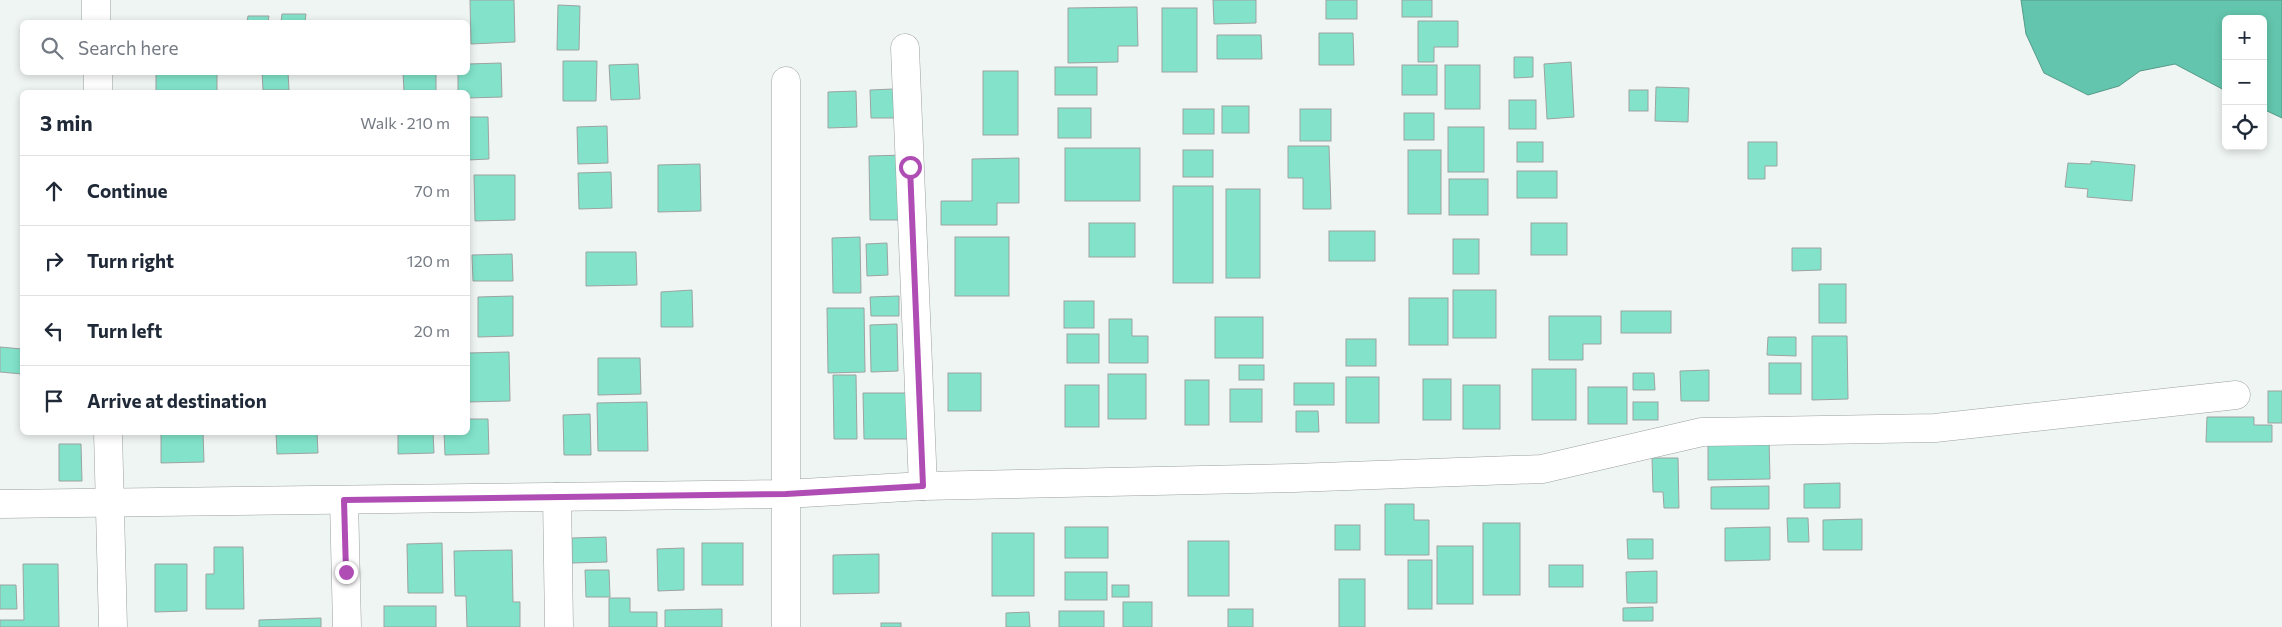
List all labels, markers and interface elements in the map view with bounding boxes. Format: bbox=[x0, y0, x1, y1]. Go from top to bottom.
map controls bbox=[2222, 15, 2267, 150]
button: + bbox=[2222, 15, 2267, 60]
search box bbox=[20, 20, 470, 75]
icon: search bbox=[38, 34, 66, 62]
text: Search here bbox=[78, 36, 178, 59]
button: − bbox=[2222, 60, 2267, 105]
button: locate bbox=[2222, 105, 2267, 150]
text: 3 min bbox=[40, 110, 93, 135]
text: Walk · 210 m bbox=[360, 113, 450, 132]
route start bbox=[899, 156, 922, 179]
icon: ahead bbox=[40, 177, 68, 205]
text: Continue bbox=[87, 179, 167, 202]
text: 70 m bbox=[414, 181, 450, 200]
icon: right bbox=[40, 247, 68, 275]
text: Turn right bbox=[87, 249, 174, 272]
text: 120 m bbox=[407, 251, 450, 270]
icon: left bbox=[40, 317, 68, 345]
text: Turn left bbox=[87, 319, 162, 342]
text: 20 m bbox=[414, 321, 450, 340]
icon: arrive bbox=[40, 387, 68, 415]
text: Arrive at destination bbox=[87, 389, 267, 412]
route end bbox=[335, 561, 358, 584]

